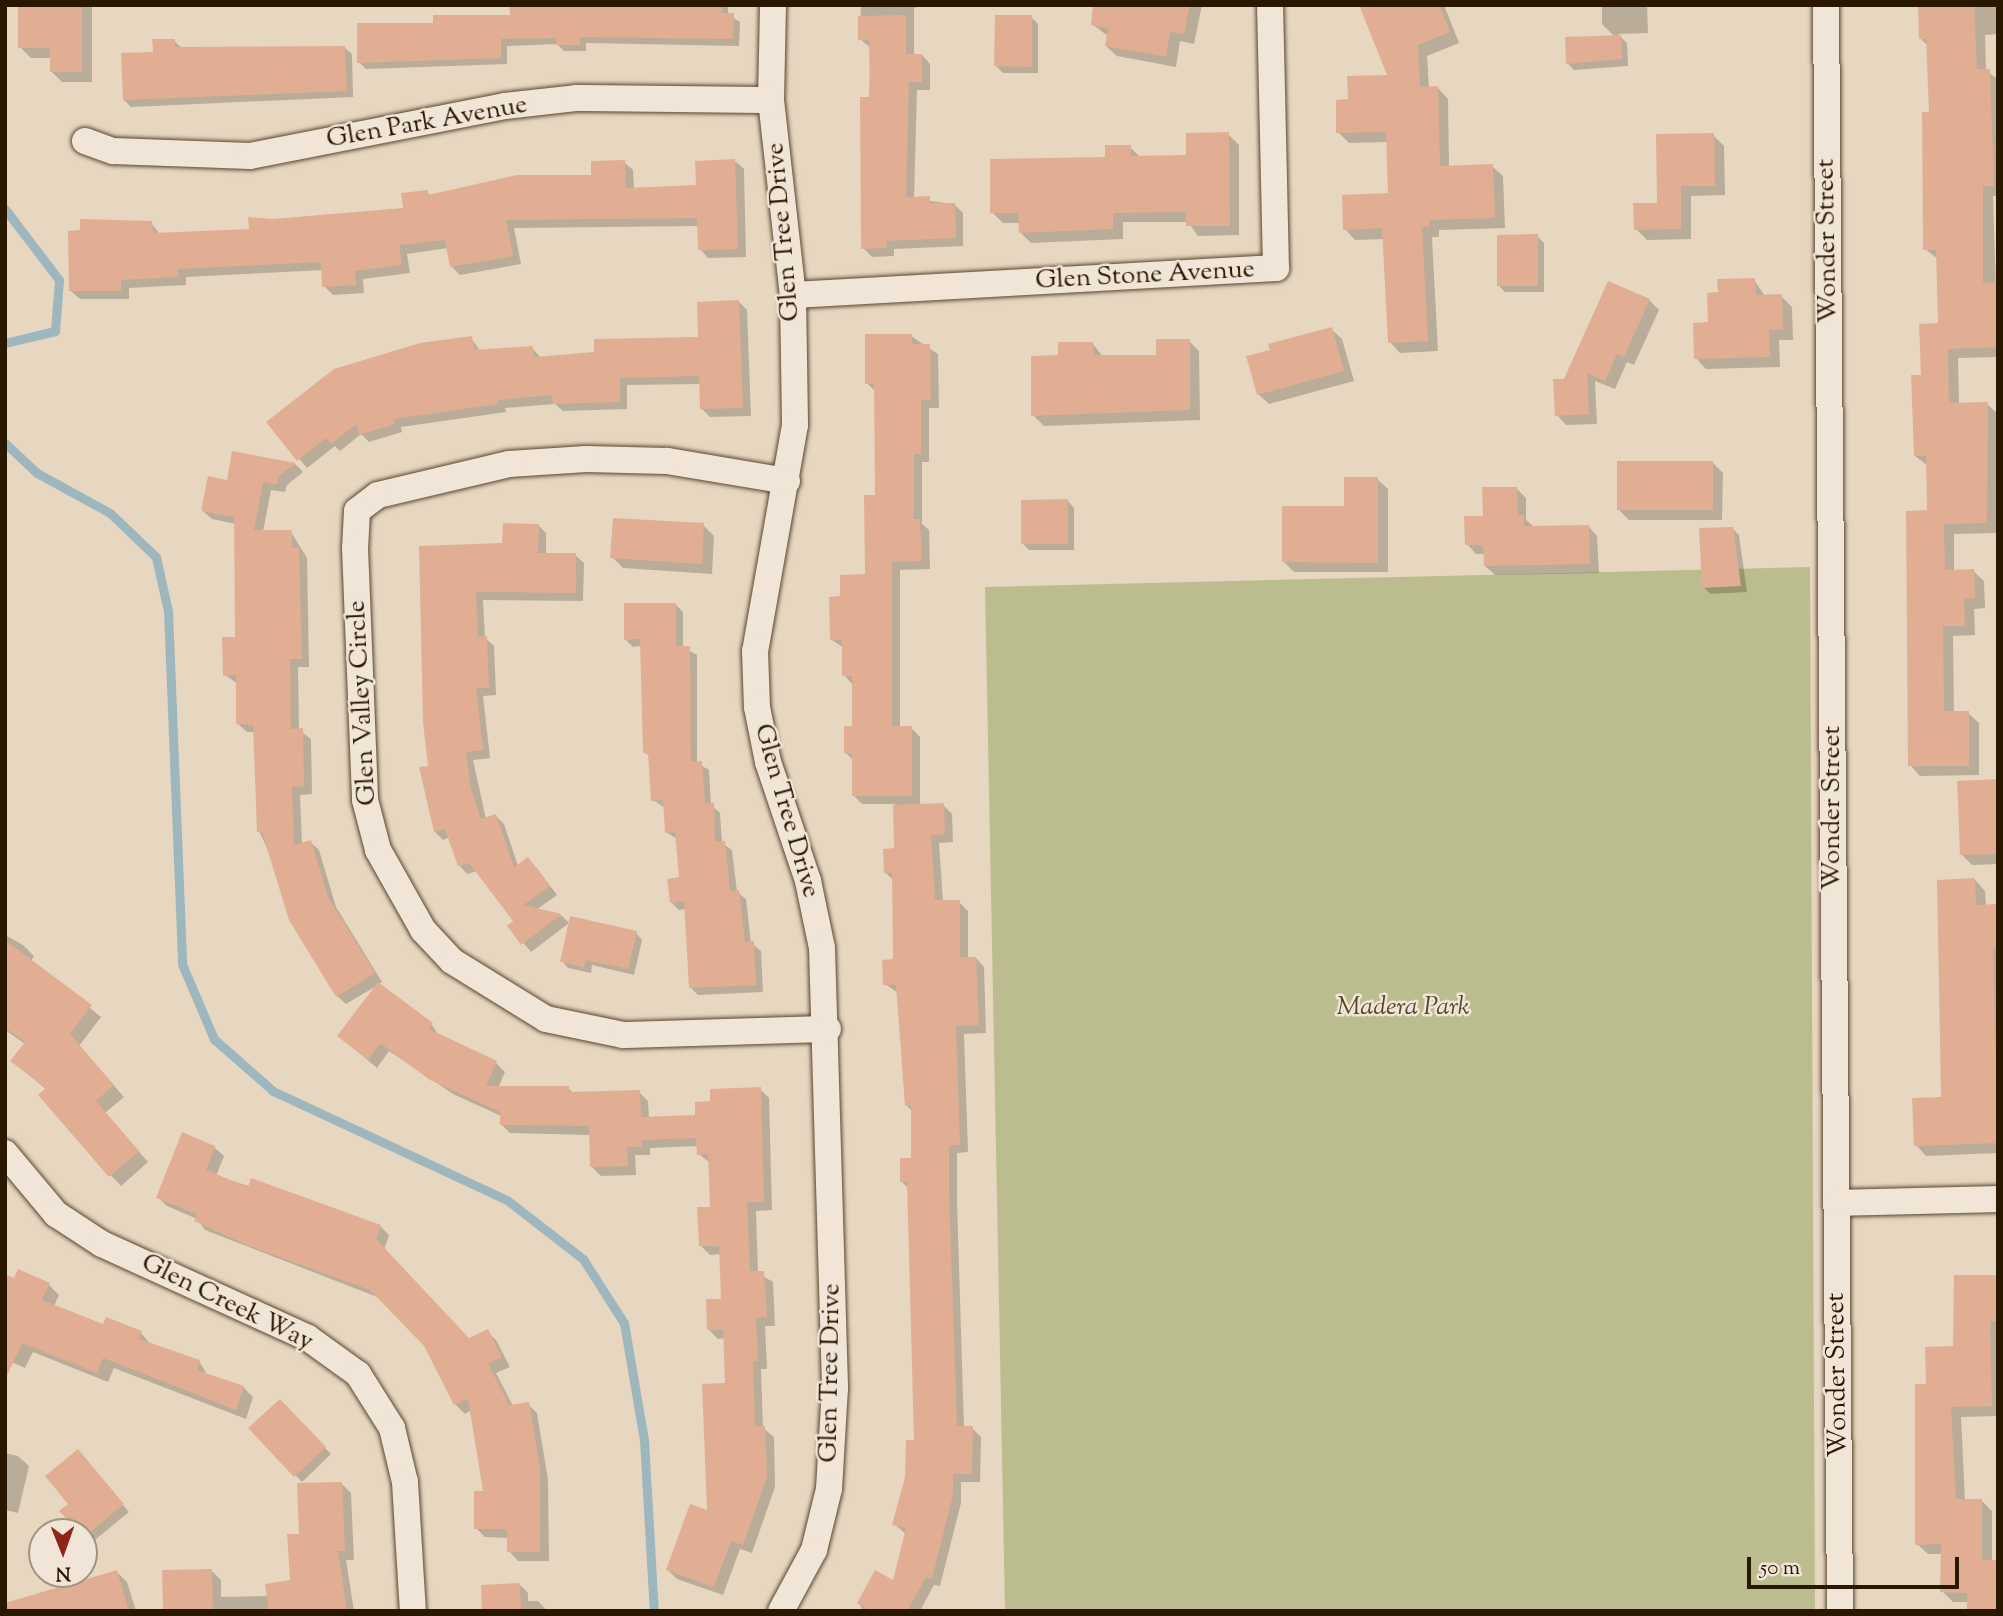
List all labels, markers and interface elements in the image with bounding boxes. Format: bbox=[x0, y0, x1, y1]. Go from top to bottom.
street label: Glen Park Avenue bbox=[324, 90, 530, 156]
street label: Glen Tree Drive bbox=[761, 141, 807, 323]
street label: Wonder Street bbox=[1811, 158, 1845, 324]
street label: Glen Stone Avenue bbox=[1035, 255, 1255, 297]
street label: Glen Valley Circle bbox=[342, 600, 384, 806]
street label: Glen Tree Drive bbox=[746, 720, 826, 902]
street label: Wonder Street bbox=[1817, 726, 1849, 890]
park label: Madera Park bbox=[1336, 992, 1470, 1024]
street label: Glen Creek Way bbox=[136, 1248, 318, 1358]
street label: Glen Tree Drive bbox=[814, 1283, 848, 1463]
street label: Wonder Street bbox=[1821, 1292, 1855, 1458]
north arrow bbox=[28, 1518, 98, 1588]
scale bar bbox=[1751, 1542, 1963, 1586]
text: 50 m bbox=[1760, 1554, 1800, 1584]
text: N bbox=[56, 1559, 71, 1586]

